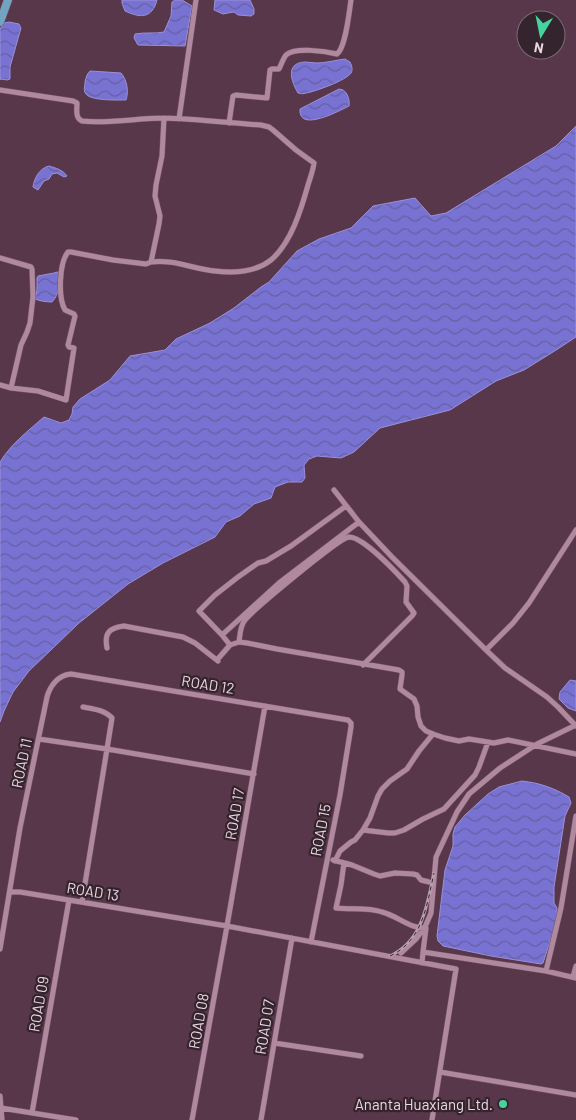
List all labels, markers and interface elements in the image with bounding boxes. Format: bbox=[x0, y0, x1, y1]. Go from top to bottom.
north arrow bbox=[516, 10, 566, 60]
text: N bbox=[533, 39, 545, 57]
street label: ROAD 12 bbox=[180, 671, 236, 697]
street label: ROAD 11 bbox=[7, 736, 35, 790]
street label: ROAD 17 bbox=[221, 787, 247, 841]
street label: ROAD 15 bbox=[306, 802, 334, 858]
street label: ROAD 13 bbox=[65, 878, 121, 904]
street label: ROAD 09 bbox=[24, 975, 52, 1033]
street label: ROAD 08 bbox=[184, 992, 212, 1050]
street label: ROAD 07 bbox=[251, 998, 277, 1056]
place label: Ananta Huaxiang Ltd. bbox=[355, 1095, 493, 1113]
marker: Ananta Huaxiang Ltd. bbox=[497, 1098, 509, 1110]

